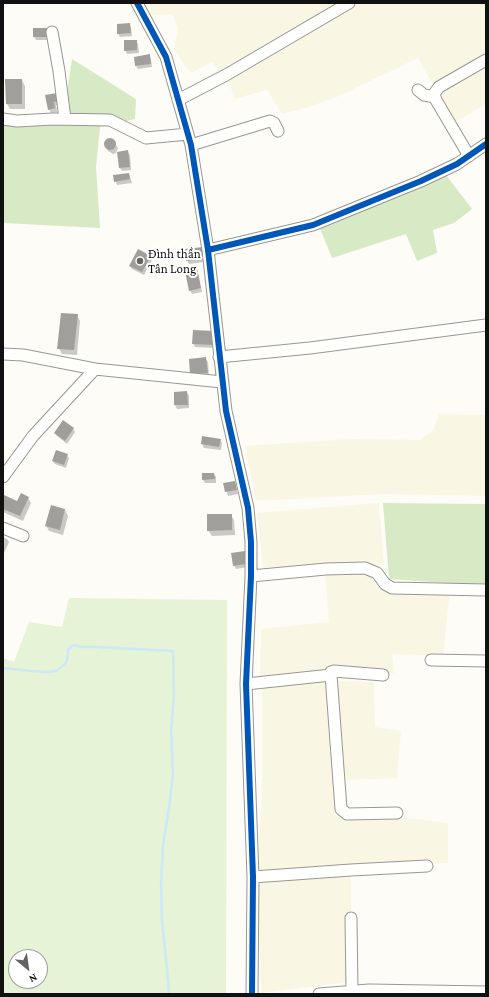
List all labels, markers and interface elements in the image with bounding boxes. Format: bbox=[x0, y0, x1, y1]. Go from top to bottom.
place label: Đình thần Tân Long bbox=[148, 246, 201, 277]
marker: Đình thần Tân Long bbox=[135, 256, 145, 266]
north arrow bbox=[8, 949, 48, 989]
text: N bbox=[27, 972, 40, 986]

